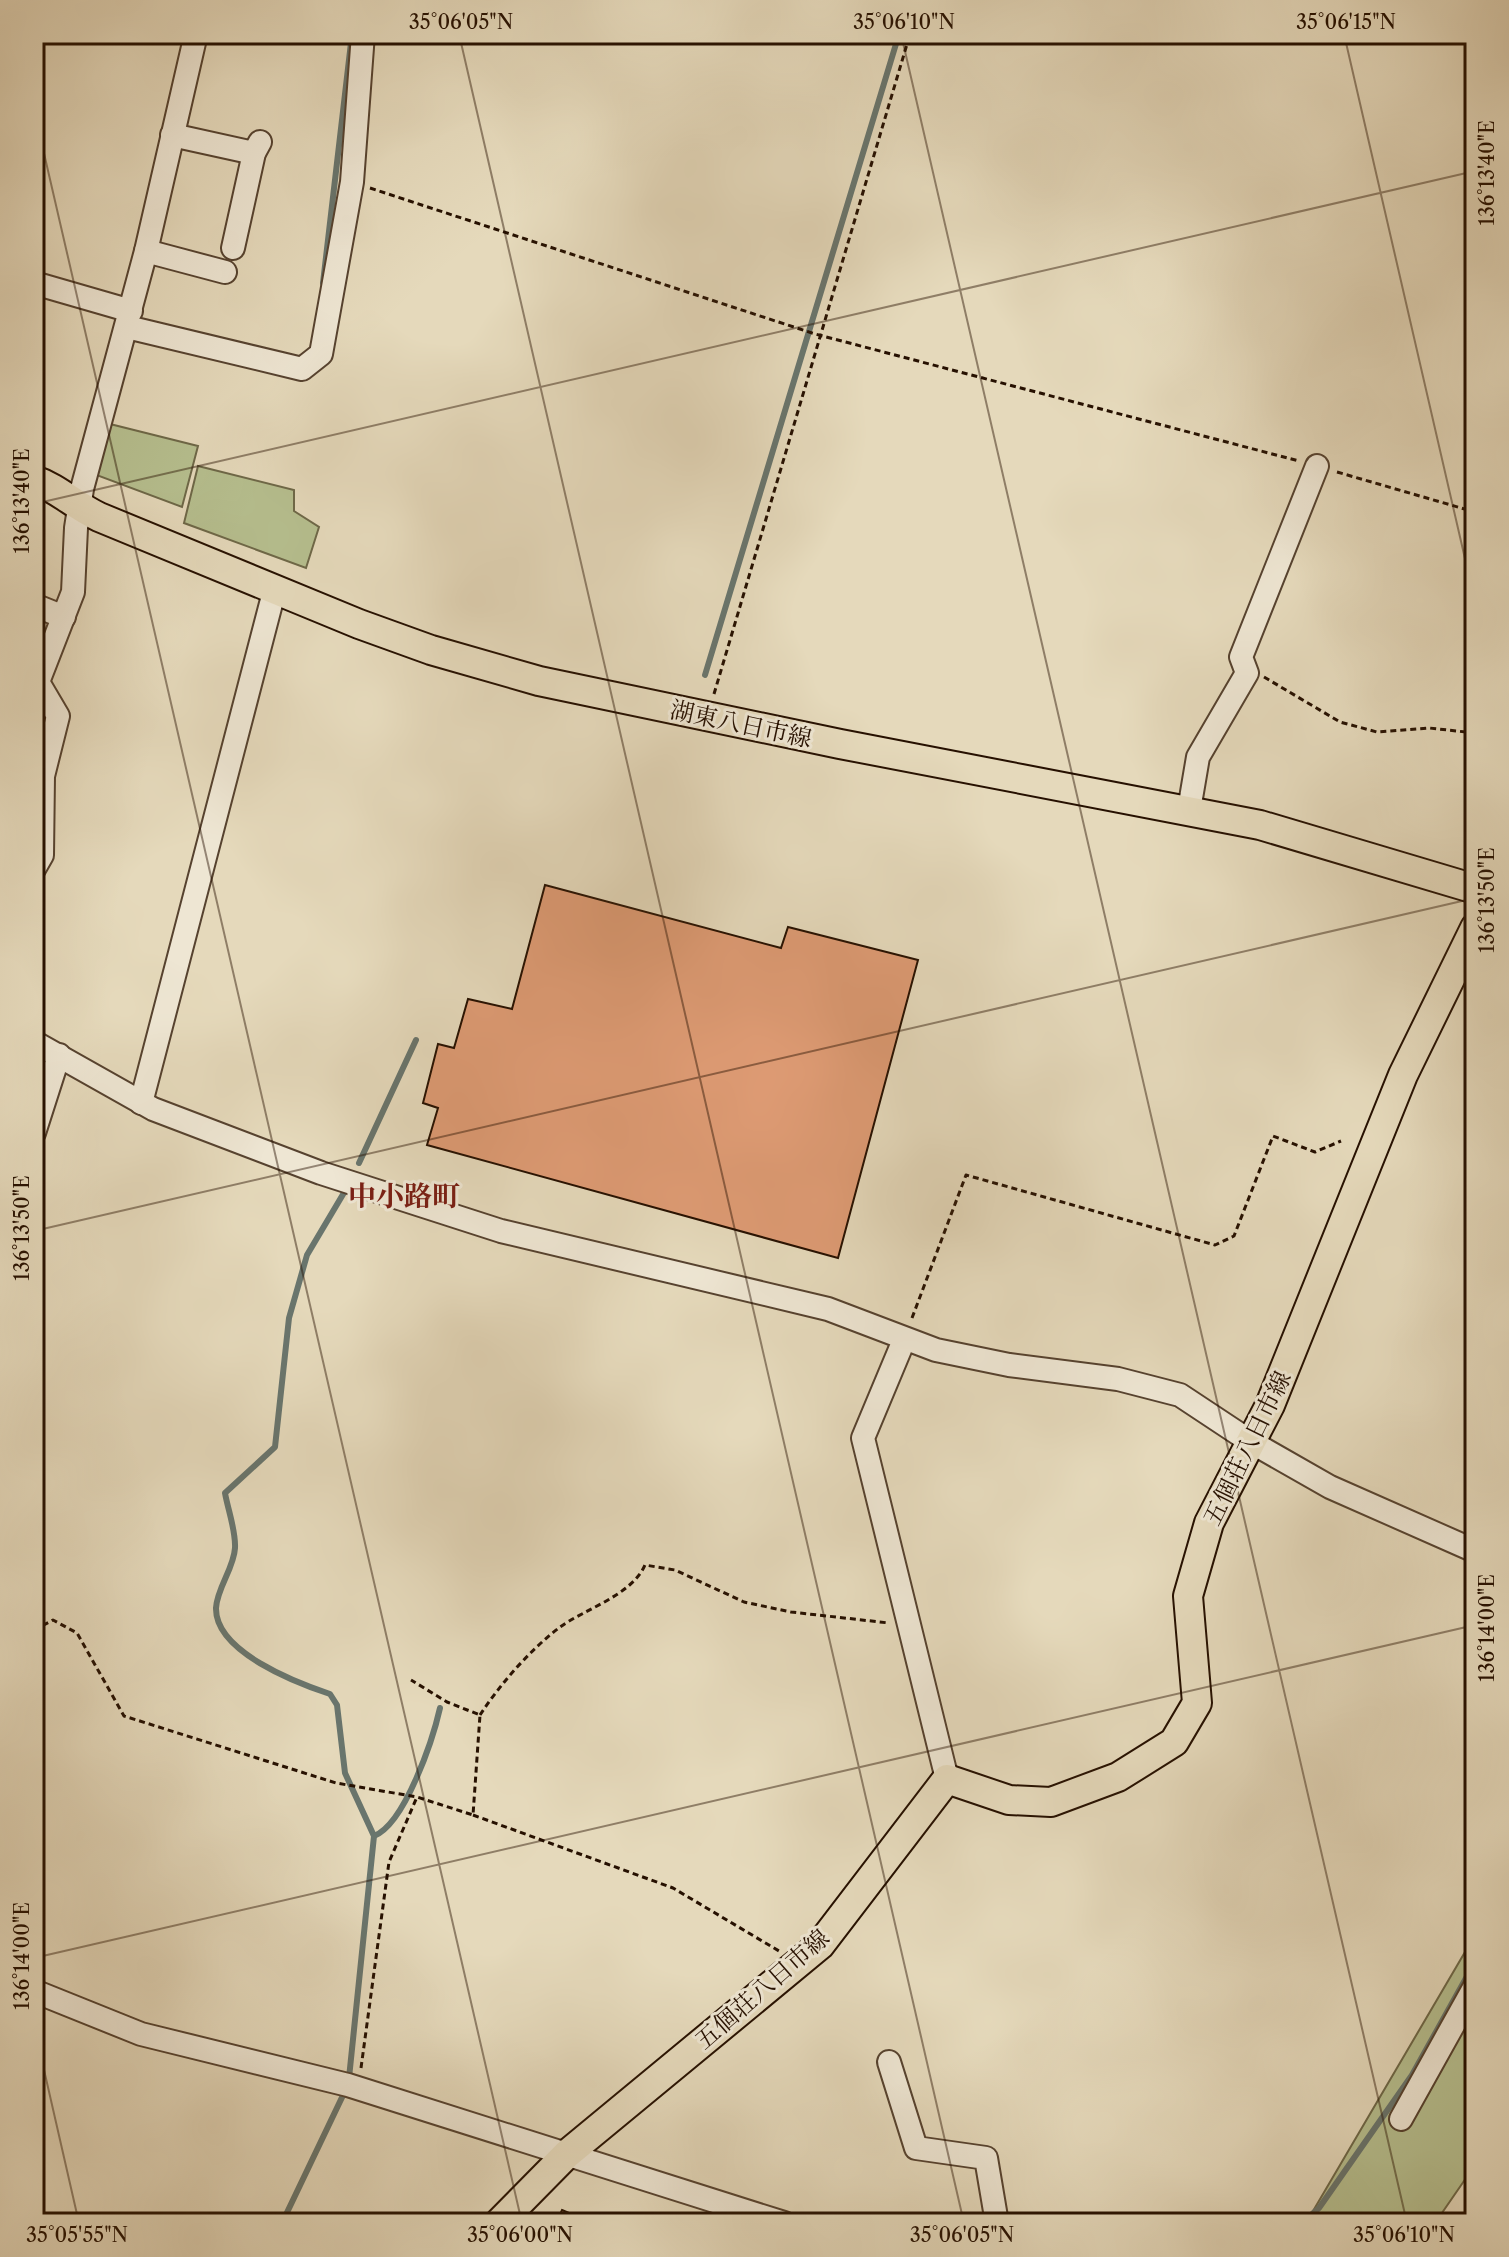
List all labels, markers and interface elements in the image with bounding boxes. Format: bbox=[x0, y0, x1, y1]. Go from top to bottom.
text: 35°06'05"N bbox=[409, 10, 513, 34]
text: 35°06'10"N bbox=[853, 10, 955, 34]
text: 35°06'15"N bbox=[1296, 10, 1396, 34]
text: 136°13'40"E bbox=[1475, 120, 1499, 226]
text: 136°13'40"E bbox=[10, 448, 34, 554]
street label: 湖東八日市線 bbox=[668, 695, 814, 753]
text: 136°13'50"E bbox=[1475, 847, 1499, 953]
text: 136°13'50"E bbox=[10, 1175, 34, 1281]
district label: 中小路町 bbox=[348, 1179, 460, 1213]
street label: 五個荘八日市線 bbox=[1197, 1366, 1297, 1530]
text: 136°14'00"E bbox=[1475, 1574, 1499, 1682]
text: 136°14'00"E bbox=[10, 1902, 34, 2010]
street label: 五個荘八日市線 bbox=[689, 1923, 835, 2055]
text: 35°05'55"N bbox=[26, 2223, 128, 2247]
text: 35°06'00"N bbox=[467, 2223, 573, 2247]
text: 35°06'05"N bbox=[910, 2223, 1014, 2247]
text: 35°06'10"N bbox=[1353, 2223, 1455, 2247]

